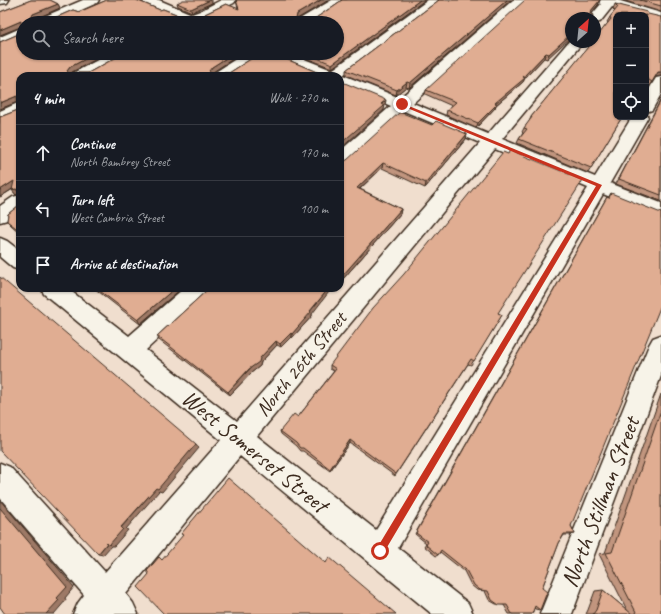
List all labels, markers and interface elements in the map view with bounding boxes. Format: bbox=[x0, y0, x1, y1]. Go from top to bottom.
north arrow bbox=[565, 12, 601, 48]
map controls bbox=[613, 12, 649, 120]
button: + bbox=[613, 12, 649, 48]
search box bbox=[16, 16, 344, 60]
icon: search bbox=[30, 27, 52, 49]
text: Search here bbox=[62, 29, 123, 48]
button: − bbox=[613, 48, 649, 84]
button: locate bbox=[613, 84, 649, 120]
text: 4 min bbox=[32, 88, 65, 109]
text: Walk · 270 m bbox=[269, 90, 328, 106]
route end bbox=[393, 95, 411, 113]
text: Continue bbox=[70, 135, 115, 154]
icon: ahead bbox=[32, 142, 54, 164]
text: 170 m bbox=[300, 145, 328, 161]
text: North Bambrey Street bbox=[70, 154, 170, 170]
text: Turn left bbox=[70, 191, 113, 210]
icon: left bbox=[32, 198, 54, 220]
text: 100 m bbox=[300, 201, 328, 217]
text: West Cambria Street bbox=[70, 210, 164, 226]
icon: arrive bbox=[32, 254, 54, 276]
text: Arrive at destination bbox=[70, 255, 177, 274]
street label: North 26th Street bbox=[250, 305, 353, 421]
street label: West Somerset Street bbox=[176, 383, 336, 521]
street label: North Stillman Street bbox=[554, 411, 647, 591]
route start bbox=[371, 542, 389, 560]

